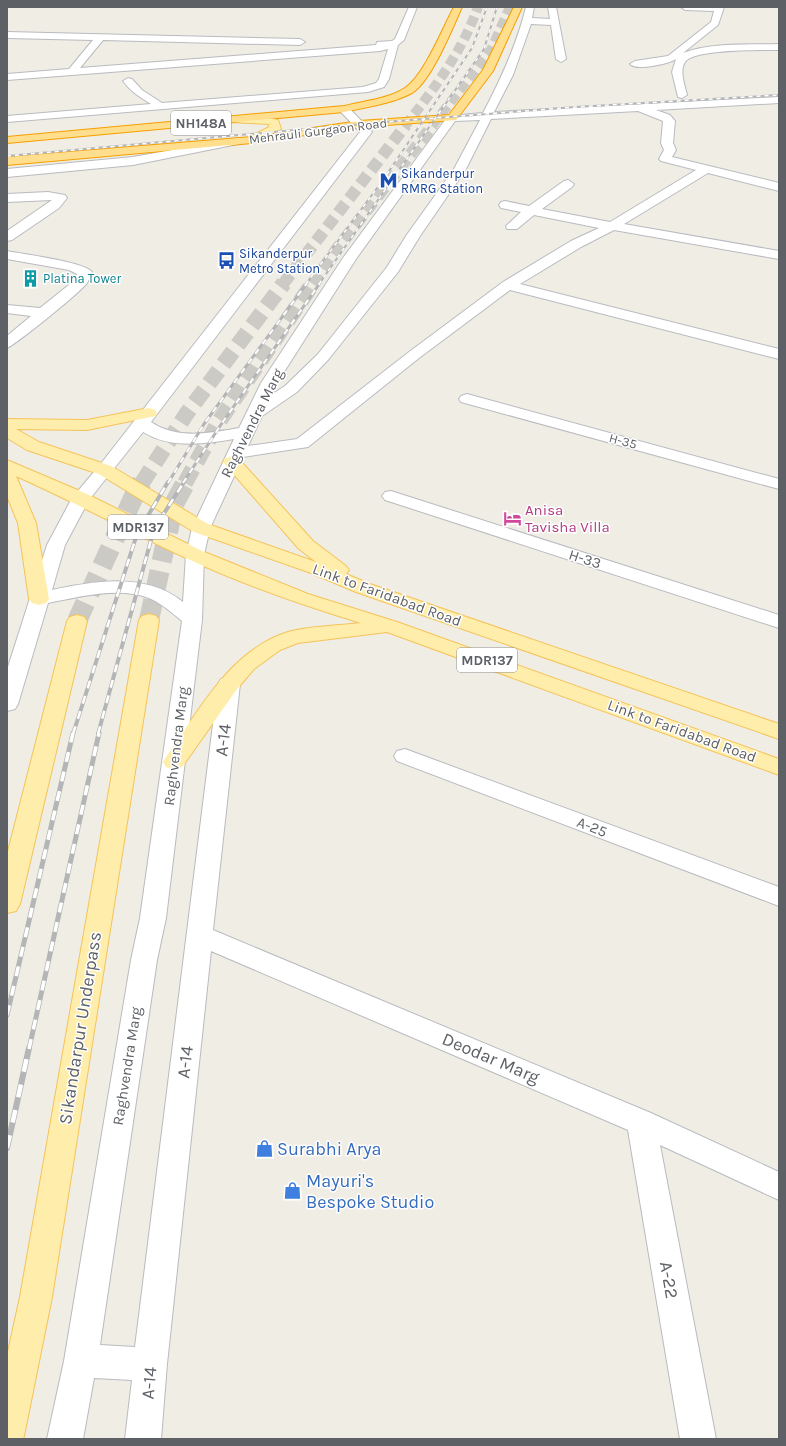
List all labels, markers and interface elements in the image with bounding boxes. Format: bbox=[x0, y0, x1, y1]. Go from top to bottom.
road number: NH148A bbox=[171, 111, 231, 135]
street label: Mehrauli Gurgaon Road bbox=[248, 115, 388, 147]
place label: Sikanderpur RMRG Station bbox=[401, 166, 483, 196]
metro station icon: Sikanderpur RMRG Station bbox=[378, 170, 398, 190]
place label: Sikanderpur Metro Station bbox=[239, 246, 320, 276]
bus stop icon: Sikanderpur Metro Station bbox=[216, 250, 236, 270]
building icon: Platina Tower bbox=[20, 268, 40, 288]
place label: Platina Tower bbox=[43, 271, 122, 286]
street label: Raghvendra Marg bbox=[217, 365, 287, 481]
street label: H-35 bbox=[607, 430, 639, 452]
place label: Anisa Tavisha Villa bbox=[525, 501, 610, 536]
hotel icon: Anisa Tavisha Villa bbox=[502, 509, 522, 529]
road number: MDR137 bbox=[108, 515, 168, 539]
street label: H-33 bbox=[567, 545, 603, 573]
street label: Link to Faridabad Road bbox=[310, 560, 464, 630]
road number: MDR137 bbox=[457, 648, 517, 672]
street label: Raghvendra Marg bbox=[160, 685, 192, 807]
street label: Link to Faridabad Road bbox=[605, 696, 759, 766]
street label: A-14 bbox=[210, 722, 236, 758]
street label: A-25 bbox=[574, 813, 610, 841]
street label: Sikandarpur Underpass bbox=[54, 930, 106, 1126]
street label: Raghvendra Marg bbox=[109, 1005, 145, 1127]
street label: Deodar Marg bbox=[439, 1028, 543, 1088]
street label: A-14 bbox=[172, 1044, 198, 1080]
place label: Surabhi Arya bbox=[277, 1138, 382, 1160]
shop icon: Surabhi Arya bbox=[254, 1139, 274, 1159]
place label: Mayuri's Bespoke Studio bbox=[306, 1170, 434, 1213]
shop icon: Mayuri's Bespoke Studio bbox=[283, 1181, 303, 1201]
street label: A-22 bbox=[655, 1260, 683, 1300]
street label: A-14 bbox=[137, 1366, 161, 1400]

